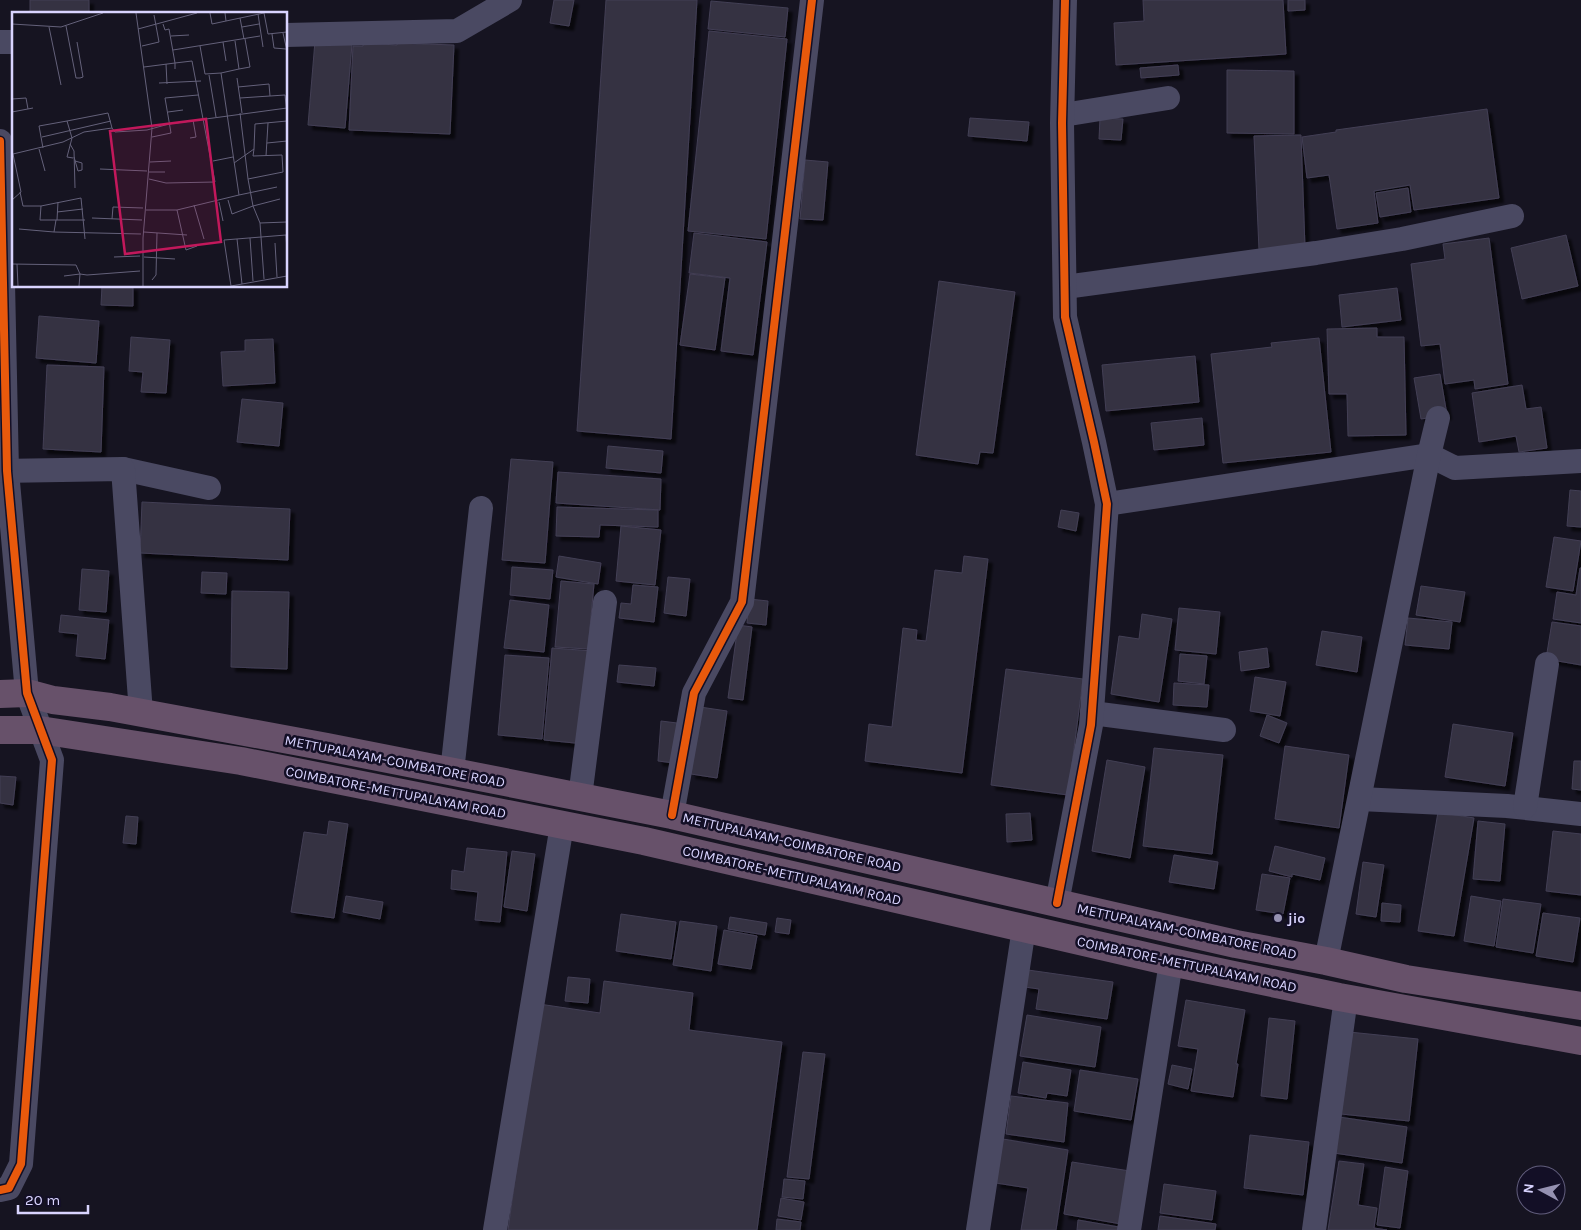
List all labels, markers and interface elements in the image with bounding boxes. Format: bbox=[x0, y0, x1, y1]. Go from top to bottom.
inset map bbox=[12, 12, 288, 288]
street label: METTUPALAYAM-COIMBATORE ROAD bbox=[283, 732, 507, 791]
street label: COIMBATORE-METTUPALAYAM ROAD bbox=[284, 763, 508, 822]
street label: METTUPALAYAM-COIMBATORE ROAD bbox=[681, 809, 903, 876]
street label: COIMBATORE-METTUPALAYAM ROAD bbox=[681, 842, 903, 909]
street label: METTUPALAYAM-COIMBATORE ROAD bbox=[1076, 900, 1298, 963]
place label: jio bbox=[1286, 910, 1305, 927]
marker: jio bbox=[1272, 912, 1284, 924]
street label: COIMBATORE-METTUPALAYAM ROAD bbox=[1076, 933, 1298, 996]
north arrow bbox=[1516, 1165, 1566, 1215]
scale bar bbox=[18, 1182, 88, 1214]
text: N bbox=[1520, 1182, 1538, 1194]
text: 20 m bbox=[25, 1191, 60, 1209]

